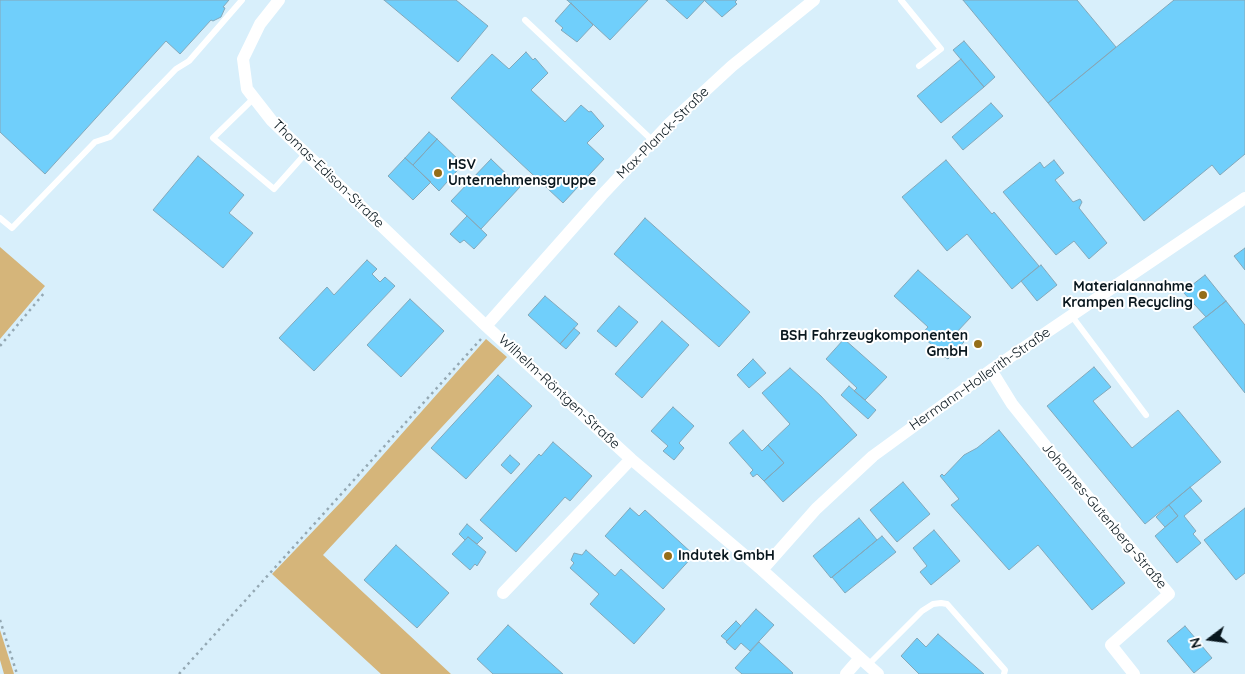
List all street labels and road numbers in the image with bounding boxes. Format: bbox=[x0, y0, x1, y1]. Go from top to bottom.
street label: Max-Planck-Straße bbox=[613, 83, 713, 183]
street label: Thomas-Edison-Straße bbox=[269, 116, 387, 232]
street label: Hermann-Hollerith-Straße bbox=[906, 324, 1054, 434]
street label: Wilhelm-Röntgen-Straße bbox=[495, 331, 623, 453]
street label: Johannes-Gutenberg-Straße bbox=[1038, 439, 1170, 593]

